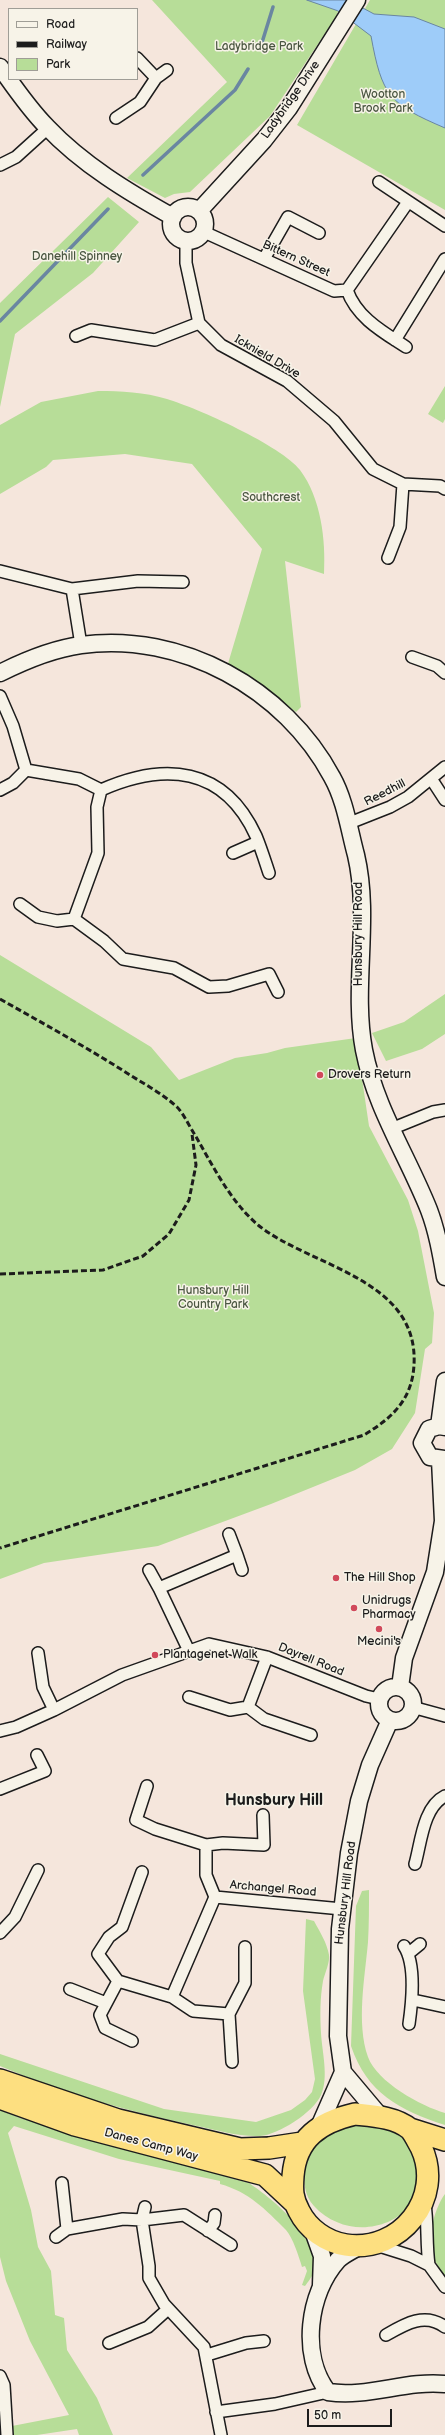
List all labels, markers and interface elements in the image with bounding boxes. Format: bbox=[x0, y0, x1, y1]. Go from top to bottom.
legend bbox=[8, 8, 138, 80]
text: Road bbox=[46, 17, 75, 32]
text: Railway bbox=[46, 37, 87, 52]
park label: Ladybridge Park bbox=[215, 40, 303, 54]
text: Park bbox=[46, 57, 70, 72]
street label: Ladybridge Drive bbox=[259, 58, 323, 142]
park label: Wootton Brook Park bbox=[353, 88, 413, 116]
street label: Bittern Street bbox=[260, 238, 332, 280]
park label: Danehill Spinney bbox=[32, 250, 122, 264]
street label: Icknield Drive bbox=[232, 332, 302, 382]
park label: Southcrest bbox=[242, 491, 300, 505]
street label: Reedhill bbox=[362, 776, 408, 810]
street label: Hunsbury Hill Road bbox=[352, 882, 366, 986]
place label: Drovers Return bbox=[328, 1068, 411, 1082]
marker: Drovers Return bbox=[315, 1070, 325, 1080]
park label: Hunsbury Hill Country Park bbox=[177, 1284, 249, 1312]
place label: The Hill Shop bbox=[344, 1571, 416, 1585]
marker: The Hill Shop bbox=[331, 1573, 341, 1583]
place label: Unidrugs Pharmacy bbox=[362, 1594, 416, 1622]
marker: Unidrugs Pharmacy bbox=[349, 1603, 359, 1613]
marker: Mecini's bbox=[374, 1624, 384, 1634]
place label: Mecini's bbox=[357, 1635, 401, 1649]
street label: Dayrell Road bbox=[276, 1640, 346, 1680]
place label: Plantagenet Walk bbox=[163, 1648, 257, 1662]
marker: Plantagenet Walk bbox=[150, 1650, 160, 1660]
district label: Hunsbury Hill bbox=[225, 1791, 323, 1811]
street label: Hunsbury Hill Road bbox=[333, 1840, 359, 1946]
street label: Archangel Road bbox=[229, 1878, 317, 1900]
street label: Danes Camp Way bbox=[103, 2126, 199, 2164]
scale bar bbox=[309, 2401, 394, 2427]
text: 50 m bbox=[314, 2408, 341, 2423]

